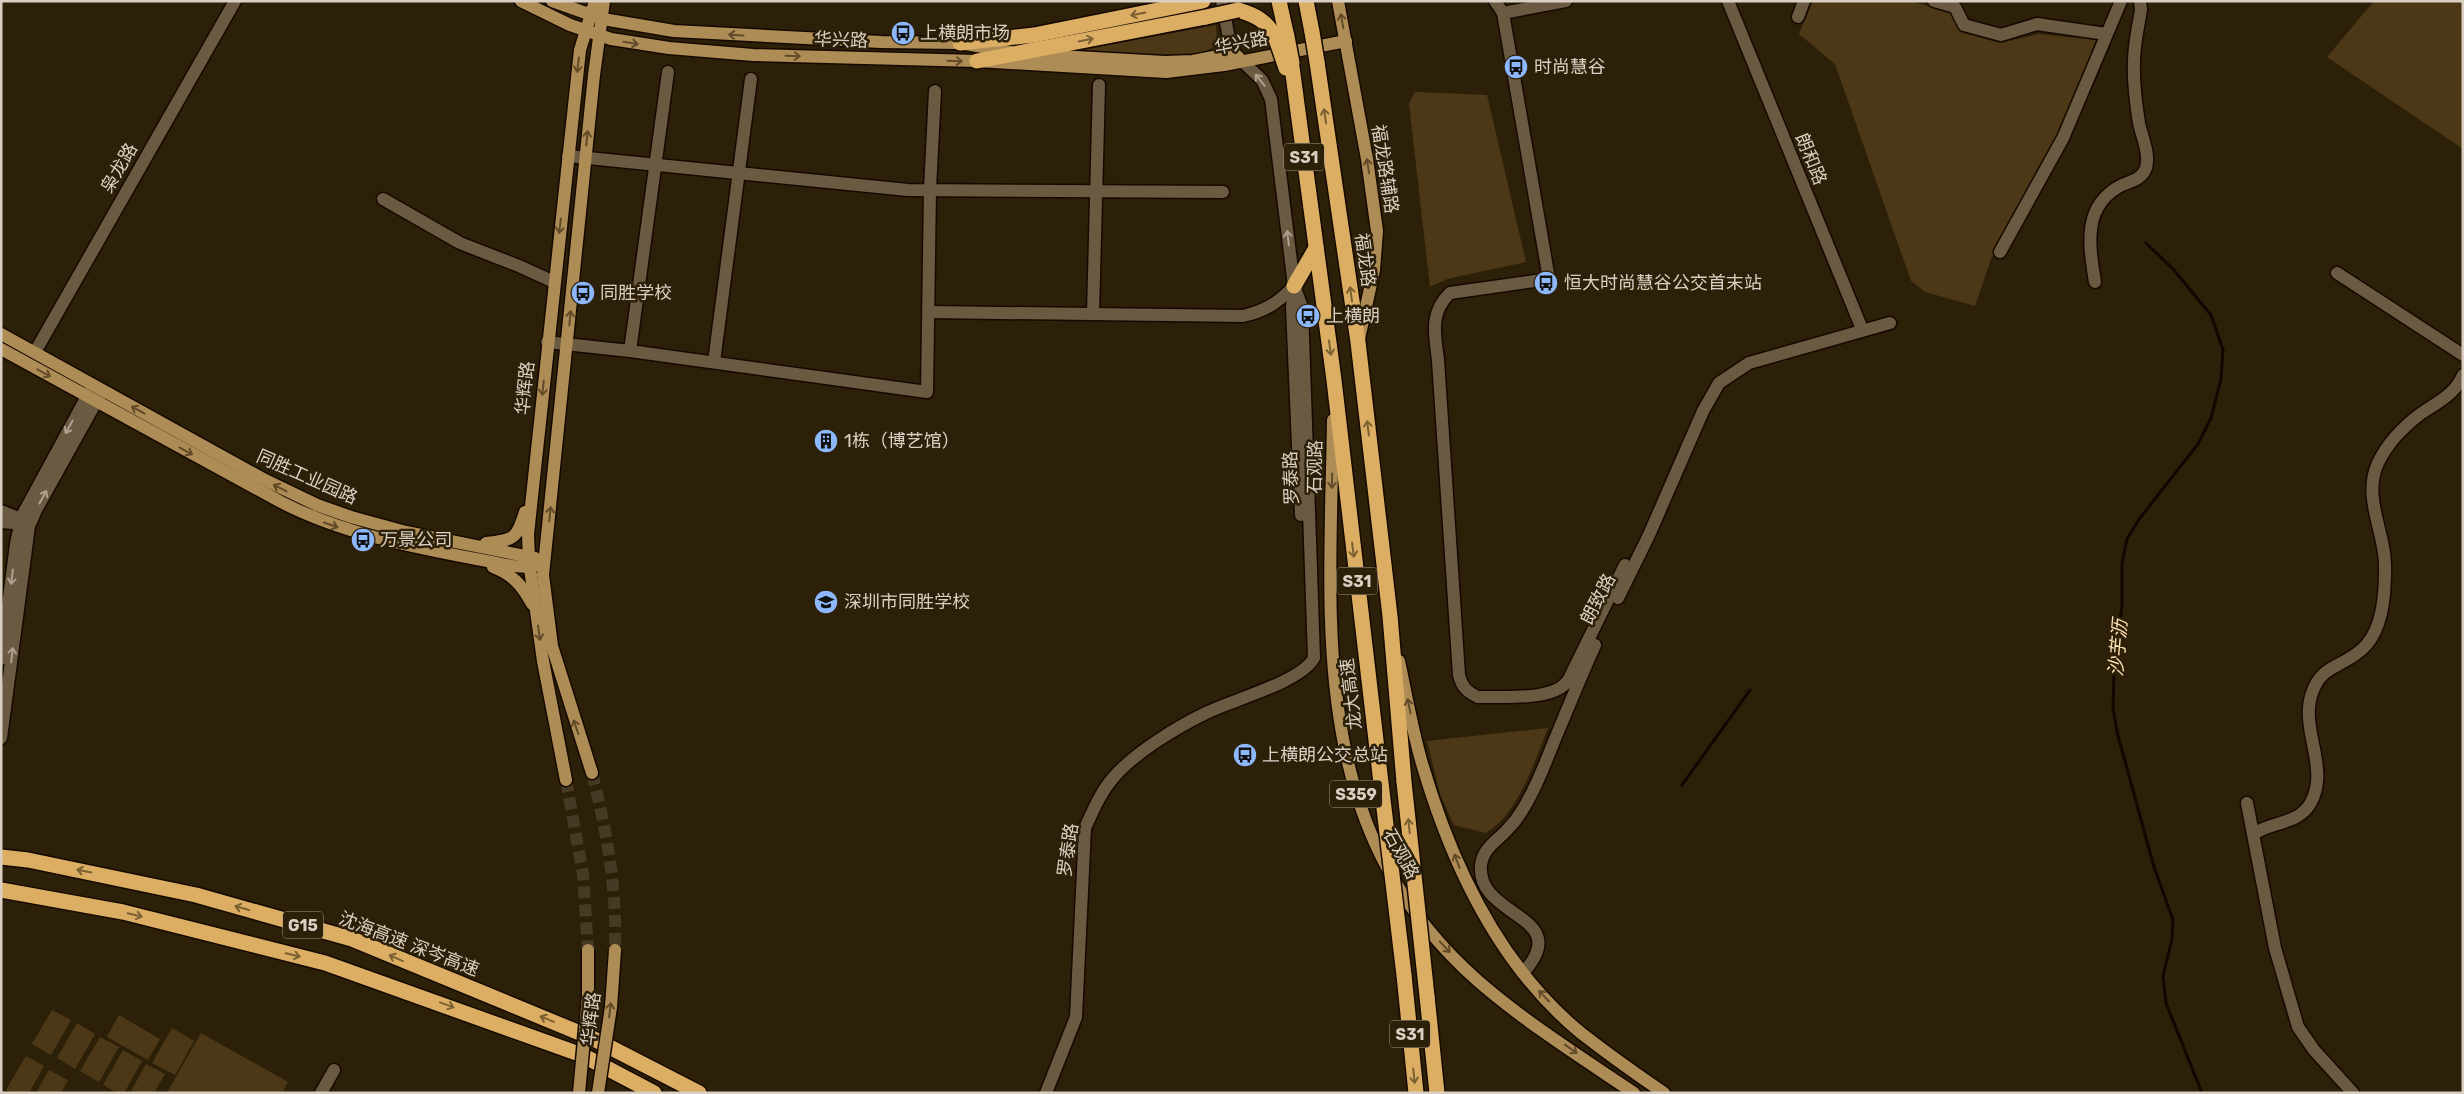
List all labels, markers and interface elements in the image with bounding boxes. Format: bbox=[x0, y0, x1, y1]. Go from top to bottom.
one-way arrow bbox=[1130, 10, 1146, 20]
one-way arrow bbox=[1336, 13, 1346, 29]
bus stop icon: 上横朗市场 bbox=[890, 20, 916, 46]
place label: 上横朗市场 bbox=[920, 22, 1010, 44]
street label: 华兴路 bbox=[1212, 27, 1270, 59]
street label: 华兴路 bbox=[814, 28, 868, 52]
one-way arrow bbox=[728, 31, 744, 40]
one-way arrow bbox=[1078, 35, 1094, 44]
one-way arrow bbox=[623, 38, 639, 48]
one-way arrow bbox=[784, 51, 801, 61]
bus stop icon: 时尚慧谷 bbox=[1503, 54, 1529, 80]
one-way arrow bbox=[947, 56, 963, 65]
place label: 时尚慧谷 bbox=[1534, 56, 1606, 78]
one-way arrow bbox=[573, 57, 583, 73]
one-way arrow bbox=[1255, 73, 1266, 86]
one-way arrow bbox=[1320, 108, 1330, 124]
street label: 福龙路辅路 bbox=[1367, 123, 1403, 215]
street label: 朗和路 bbox=[1791, 130, 1831, 188]
one-way arrow bbox=[582, 131, 592, 147]
street label: 枭龙路 bbox=[96, 139, 142, 197]
road number: S31 bbox=[1284, 144, 1324, 170]
one-way arrow bbox=[1363, 158, 1373, 174]
one-way arrow bbox=[555, 218, 565, 234]
one-way arrow bbox=[1283, 230, 1293, 246]
street label: 福龙路 bbox=[1350, 232, 1380, 288]
bus stop icon: 恒大时尚慧谷公交首末站 bbox=[1533, 270, 1559, 296]
place label: 恒大时尚慧谷公交首末站 bbox=[1564, 272, 1762, 294]
bus stop icon: 同胜学校 bbox=[570, 280, 596, 306]
place label: 同胜学校 bbox=[600, 282, 672, 304]
one-way arrow bbox=[1346, 286, 1356, 302]
bus stop icon: 上横朗 bbox=[1295, 303, 1321, 329]
place label: 上横朗 bbox=[1326, 305, 1380, 327]
one-way arrow bbox=[565, 310, 574, 326]
one-way arrow bbox=[1325, 340, 1335, 356]
street label: 华辉路 bbox=[511, 360, 539, 416]
one-way arrow bbox=[36, 368, 51, 378]
one-way arrow bbox=[538, 380, 547, 396]
one-way arrow bbox=[131, 404, 145, 414]
one-way arrow bbox=[64, 419, 74, 434]
one-way arrow bbox=[1363, 420, 1373, 436]
building icon: 1栋（博艺馆） bbox=[813, 428, 839, 454]
place label: 1栋（博艺馆） bbox=[844, 430, 960, 452]
street label: 石观路 bbox=[1304, 440, 1326, 494]
street label: 同胜工业园路 bbox=[253, 445, 361, 509]
one-way arrow bbox=[179, 446, 194, 456]
street label: 罗泰路 bbox=[1279, 451, 1303, 505]
one-way arrow bbox=[1327, 472, 1337, 488]
one-way arrow bbox=[273, 483, 288, 492]
one-way arrow bbox=[39, 490, 48, 505]
one-way arrow bbox=[545, 506, 555, 522]
one-way arrow bbox=[323, 521, 338, 530]
bus stop icon: 万景公司 bbox=[350, 527, 376, 553]
place label: 万景公司 bbox=[380, 529, 452, 551]
one-way arrow bbox=[1348, 541, 1358, 557]
road number: S31 bbox=[1337, 568, 1377, 594]
one-way arrow bbox=[7, 569, 17, 585]
street label: 朗致路 bbox=[1576, 570, 1620, 628]
school or university icon: 深圳市同胜学校 bbox=[813, 589, 839, 615]
place label: 深圳市同胜学校 bbox=[844, 591, 970, 613]
water label: 沙芋沥 bbox=[2104, 616, 2132, 677]
one-way arrow bbox=[534, 624, 544, 640]
one-way arrow bbox=[7, 648, 17, 664]
street label: 龙大高速 bbox=[1336, 657, 1366, 731]
one-way arrow bbox=[1403, 698, 1413, 714]
one-way arrow bbox=[571, 720, 580, 735]
bus stop icon: 上横朗公交总站 bbox=[1232, 742, 1258, 768]
place label: 上横朗公交总站 bbox=[1262, 744, 1388, 766]
road number: S359 bbox=[1330, 781, 1382, 808]
one-way arrow bbox=[1404, 818, 1414, 834]
street label: 罗泰路 bbox=[1053, 822, 1083, 878]
street label: 石观路 bbox=[1378, 825, 1424, 883]
one-way arrow bbox=[1452, 853, 1461, 869]
one-way arrow bbox=[76, 866, 92, 876]
one-way arrow bbox=[235, 902, 251, 912]
street label: 沈海高速 深岑高速 bbox=[336, 907, 482, 981]
one-way arrow bbox=[127, 911, 143, 920]
road number: G15 bbox=[283, 912, 323, 938]
one-way arrow bbox=[1439, 941, 1451, 954]
one-way arrow bbox=[284, 950, 300, 960]
one-way arrow bbox=[389, 953, 404, 963]
one-way arrow bbox=[1538, 990, 1550, 1003]
street label: 华辉路 bbox=[577, 991, 605, 1047]
one-way arrow bbox=[439, 1001, 454, 1010]
one-way arrow bbox=[606, 1002, 616, 1018]
one-way arrow bbox=[540, 1014, 555, 1024]
road number: S31 bbox=[1390, 1021, 1430, 1048]
one-way arrow bbox=[1564, 1044, 1578, 1054]
one-way arrow bbox=[1409, 1067, 1419, 1083]

